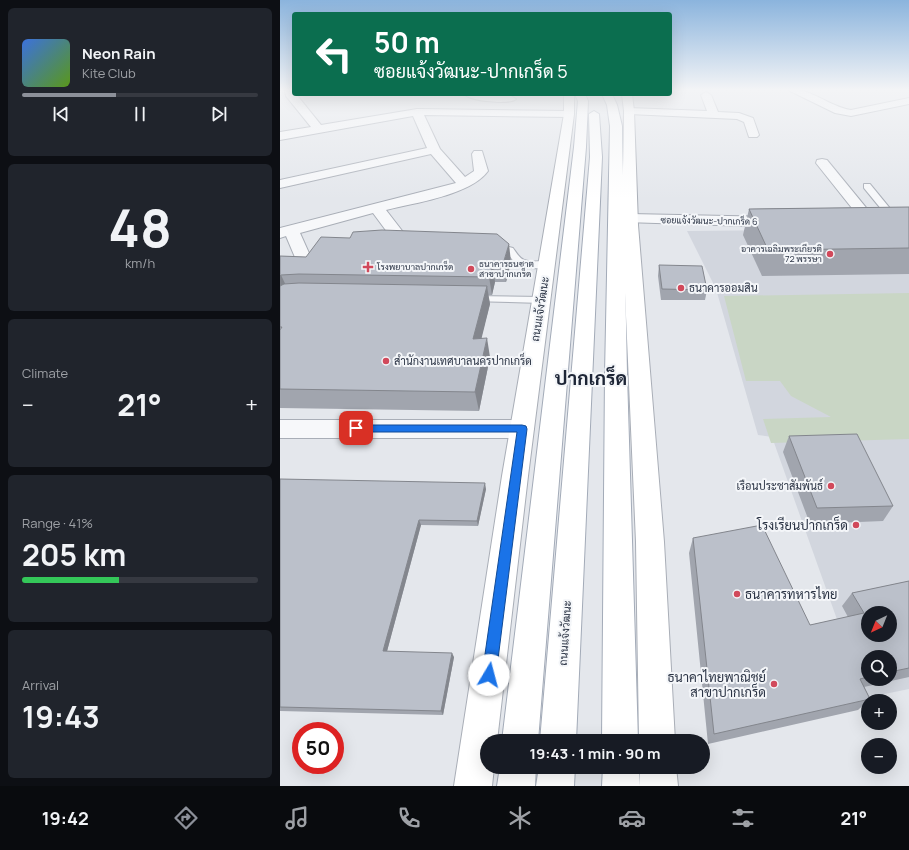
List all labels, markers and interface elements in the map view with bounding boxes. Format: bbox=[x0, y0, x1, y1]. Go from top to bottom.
text: 50 m bbox=[374, 23, 440, 61]
icon: left bbox=[308, 28, 360, 80]
text: Neon Rain bbox=[82, 43, 156, 64]
text: ซอยแจ้งวัฒนะ-ปากเกร็ด 5 bbox=[374, 59, 568, 83]
text: Kite Club bbox=[82, 64, 136, 82]
icon: previous bbox=[50, 103, 72, 125]
icon: pause bbox=[129, 103, 151, 125]
icon: next bbox=[208, 103, 230, 125]
text: 48 bbox=[108, 192, 172, 263]
street label: ซอยแจ้งวัฒนะ-ปากเกร็ด 6 bbox=[660, 213, 758, 228]
place label: อาคารเฉลิมพระเกียรติ 72 พรรษา bbox=[741, 242, 822, 265]
marker: อาคารเฉลิมพระเกียรติ 72 พรรษา bbox=[825, 249, 835, 259]
text: km/h bbox=[125, 254, 155, 272]
place label: ธนาคารธนชาต สาขาปากเกร็ด bbox=[479, 257, 534, 280]
place label: โรงพยาบาลปากเกร็ด bbox=[376, 260, 453, 273]
marker: โรงพยาบาลปากเกร็ด bbox=[362, 261, 374, 273]
marker: ธนาคารธนชาต สาขาปากเกร็ด bbox=[466, 264, 476, 274]
street label: ถนนแจ้งวัฒนะ bbox=[527, 275, 552, 342]
place label: ธนาคารออมสิน bbox=[689, 280, 758, 295]
marker: ธนาคารออมสิน bbox=[676, 283, 686, 293]
place label: สำนักงานเทศบาลนครปากเกร็ด bbox=[394, 352, 532, 368]
marker: สำนักงานเทศบาลนครปากเกร็ด bbox=[381, 356, 391, 366]
text: Climate bbox=[22, 364, 68, 382]
district label: ปากเกร็ด bbox=[555, 365, 627, 391]
text: 21° bbox=[117, 384, 162, 425]
text: − bbox=[22, 390, 34, 420]
text: + bbox=[245, 390, 258, 420]
pin bbox=[339, 411, 373, 445]
icon: arrive bbox=[345, 417, 367, 439]
place label: เรือนประชาสัมพันธ์ bbox=[736, 478, 823, 493]
marker: เรือนประชาสัมพันธ์ bbox=[826, 481, 836, 491]
text: Range · 41% bbox=[22, 514, 93, 532]
place label: โรงเรียนปากเกร็ด bbox=[756, 516, 848, 534]
marker: โรงเรียนปากเกร็ด bbox=[851, 520, 861, 530]
text: 205 km bbox=[22, 534, 126, 575]
place label: ธนาคารทหารไทย bbox=[745, 585, 838, 603]
marker: ธนาคารทหารไทย bbox=[732, 589, 742, 599]
street label: ถนนแจ้งวัฒนะ bbox=[555, 600, 574, 666]
north arrow bbox=[861, 606, 897, 642]
map controls bbox=[861, 606, 897, 774]
button: search bbox=[861, 650, 897, 686]
position arrow bbox=[468, 654, 510, 696]
place label: ธนาคาไทยพาณิชย์ สาขาปากเกร็ด bbox=[667, 668, 766, 701]
text: Arrival bbox=[22, 676, 59, 694]
marker: ธนาคาไทยพาณิชย์ สาขาปากเกร็ด bbox=[769, 679, 779, 689]
button: + bbox=[861, 694, 897, 730]
text: 19:43 bbox=[22, 696, 100, 737]
speed limit sign: 50 bbox=[292, 722, 344, 774]
button: − bbox=[861, 738, 897, 774]
text: 19:43 · 1 min · 90 m bbox=[529, 743, 661, 764]
icon: directions bbox=[172, 804, 200, 832]
icon: music bbox=[283, 804, 311, 832]
icon: phone bbox=[395, 804, 423, 832]
icon: climate bbox=[506, 804, 534, 832]
icon: car bbox=[618, 804, 646, 832]
icon: filters bbox=[729, 804, 757, 832]
text: 19:42 bbox=[42, 806, 89, 830]
text: 21° bbox=[840, 806, 867, 830]

